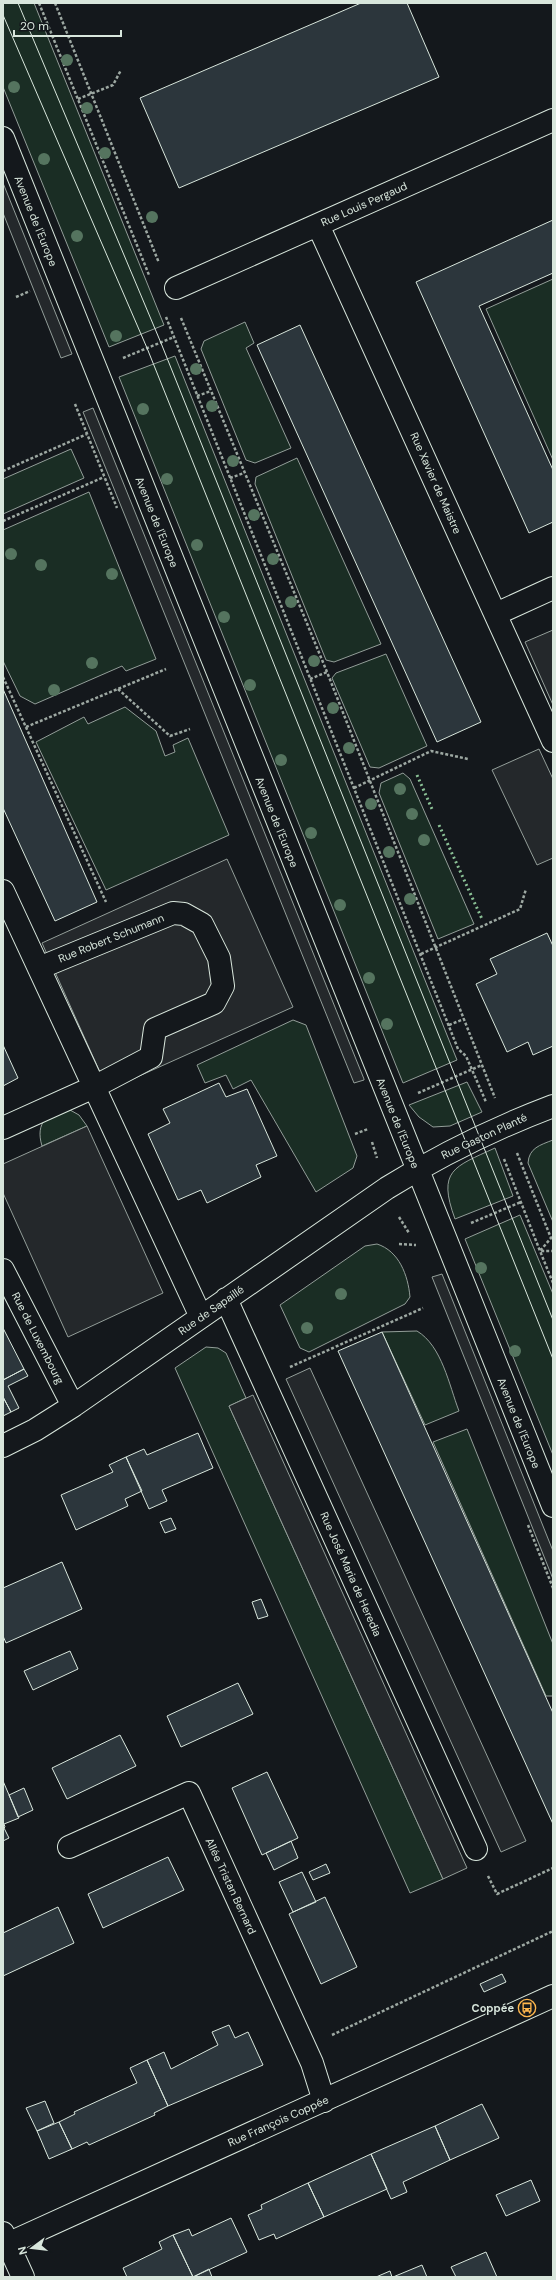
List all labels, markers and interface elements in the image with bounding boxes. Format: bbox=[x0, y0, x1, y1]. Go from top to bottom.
scale bar bbox=[14, 12, 121, 38]
text: 20 m bbox=[20, 18, 49, 34]
street label: Avenue de l'Europe bbox=[11, 174, 61, 268]
street label: Rue Louis Pergaud bbox=[319, 179, 409, 229]
street label: Rue Xavier de Maistre bbox=[407, 430, 465, 536]
street label: Avenue de l'Europe bbox=[132, 475, 182, 569]
street label: Avenue de l'Europe bbox=[252, 775, 302, 869]
street label: Rue Robert Schumann bbox=[56, 910, 166, 966]
street label: Avenue de l'Europe bbox=[373, 1076, 423, 1170]
street label: Rue Gaston Planté bbox=[439, 1110, 529, 1162]
street label: Rue de Sapaillé bbox=[175, 1282, 247, 1338]
street label: Rue de Luxembourg bbox=[9, 1290, 67, 1386]
street label: Avenue de l'Europe bbox=[494, 1376, 544, 1470]
street label: Rue José Maria de Heredia bbox=[317, 1509, 385, 1639]
street label: Allée Tristan Bernard bbox=[203, 1836, 260, 1936]
bus stop icon: Coppée bbox=[517, 1998, 537, 2018]
place label: Coppée bbox=[472, 2001, 514, 2015]
street label: Rue François Coppée bbox=[225, 2092, 331, 2150]
north arrow bbox=[12, 2228, 52, 2268]
text: N bbox=[15, 2245, 30, 2256]

